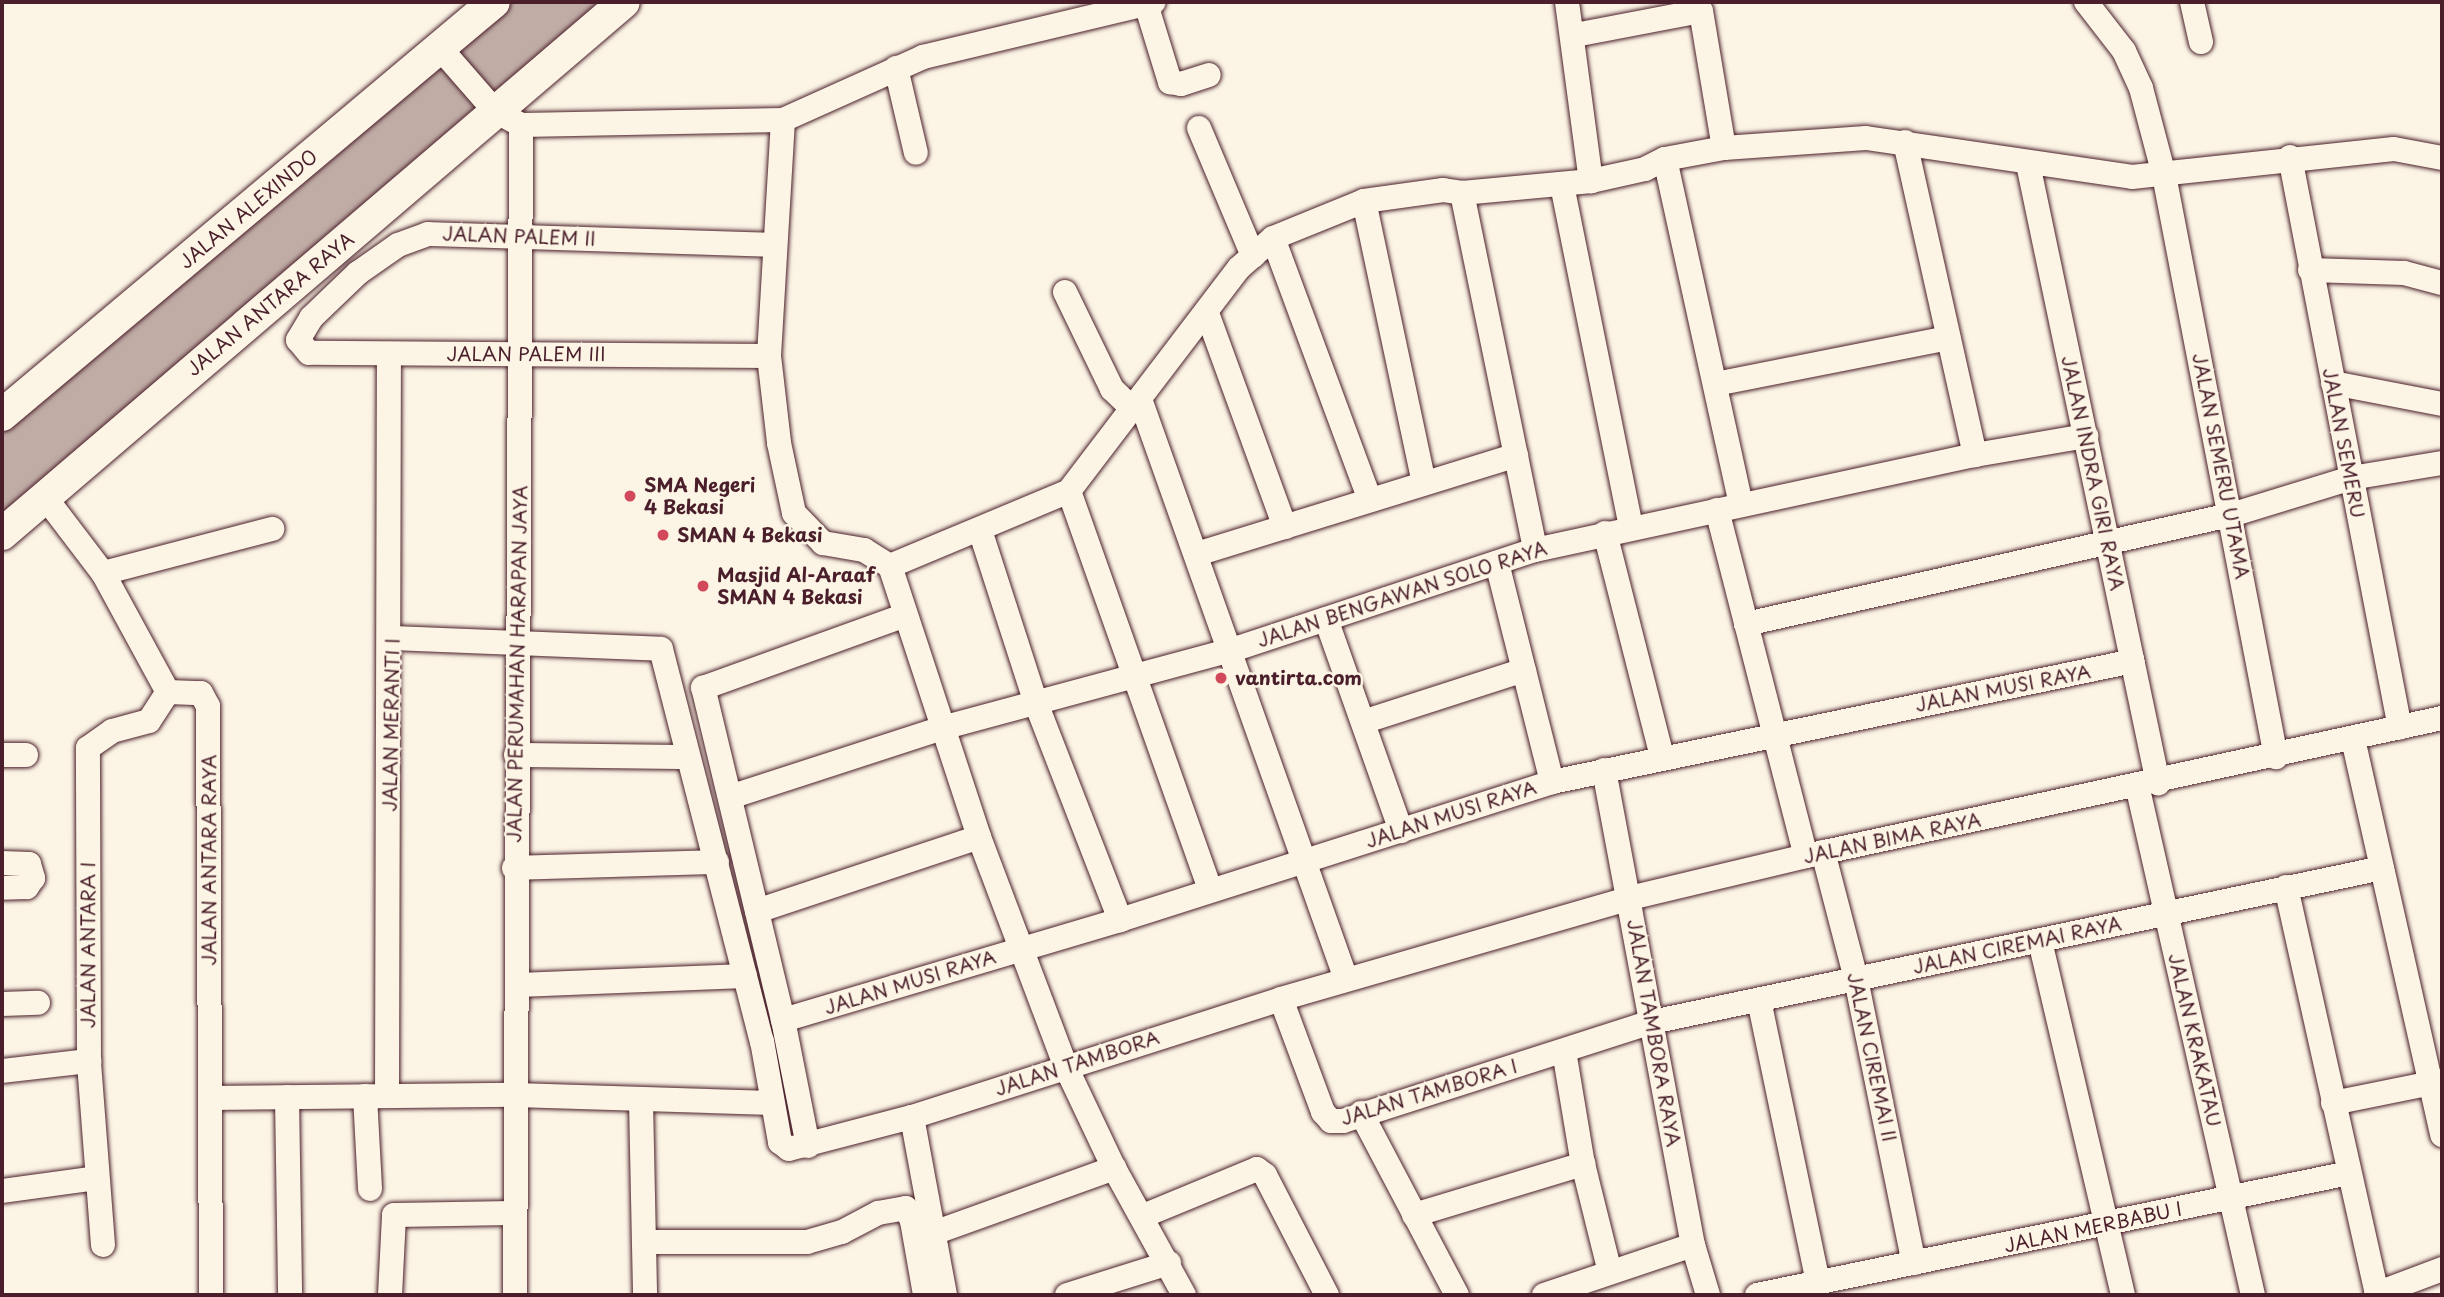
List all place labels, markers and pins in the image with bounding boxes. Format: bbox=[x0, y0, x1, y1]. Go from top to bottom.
place label: SMA Negeri 4 Bekasi bbox=[644, 474, 756, 518]
marker: SMA Negeri 4 Bekasi bbox=[622, 488, 638, 504]
place label: SMAN 4 Bekasi bbox=[677, 524, 823, 546]
marker: SMAN 4 Bekasi bbox=[655, 527, 671, 543]
place label: Masjid Al-Araaf SMAN 4 Bekasi bbox=[717, 564, 876, 608]
marker: Masjid Al-Araaf SMAN 4 Bekasi bbox=[695, 578, 711, 594]
place label: vantirta.com bbox=[1235, 667, 1362, 689]
marker: vantirta.com bbox=[1213, 670, 1229, 686]

